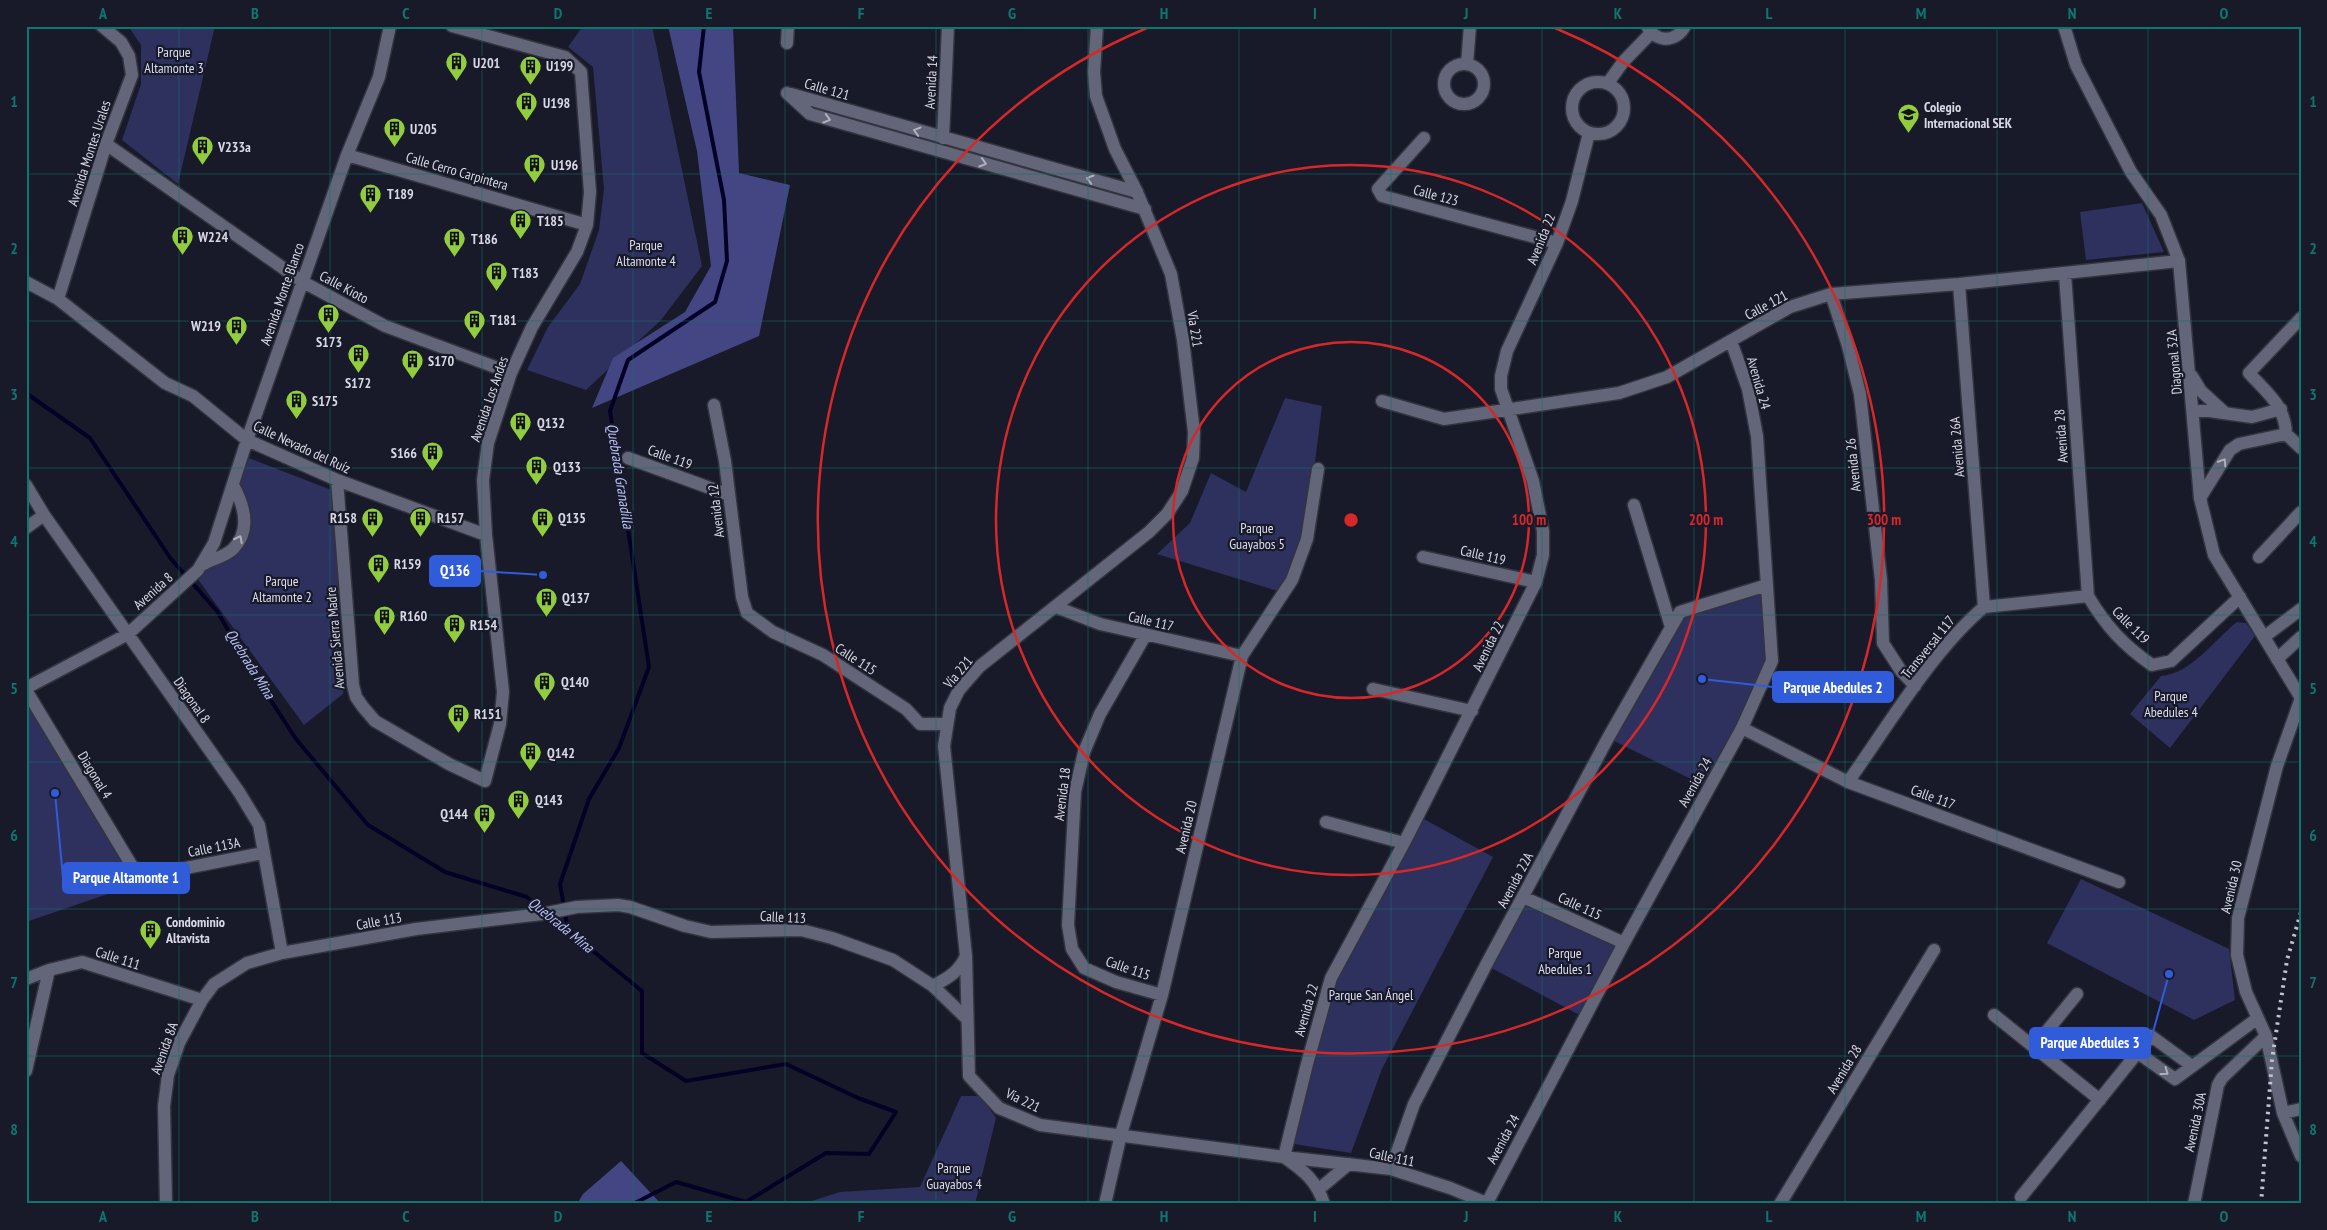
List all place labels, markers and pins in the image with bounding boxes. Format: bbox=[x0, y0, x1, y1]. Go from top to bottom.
building icon: U201 bbox=[445, 51, 469, 82]
place label: U201 bbox=[473, 54, 500, 72]
building icon: U199 bbox=[518, 54, 542, 85]
place label: U199 bbox=[546, 57, 574, 75]
building icon: U198 bbox=[515, 91, 539, 122]
place label: U198 bbox=[543, 94, 570, 112]
place label: Colegio Internacional SEK bbox=[1924, 98, 2013, 132]
school or university icon: Colegio Internacional SEK bbox=[1896, 103, 1920, 134]
building icon: U205 bbox=[382, 117, 406, 148]
place label: U205 bbox=[410, 120, 437, 138]
building icon: V233a bbox=[190, 135, 214, 166]
place label: V233a bbox=[217, 138, 251, 156]
building icon: U196 bbox=[523, 153, 547, 184]
place label: U196 bbox=[551, 156, 579, 174]
building icon: T189 bbox=[359, 182, 383, 213]
place label: T189 bbox=[387, 185, 414, 203]
building icon: T185 bbox=[509, 209, 533, 240]
place label: T185 bbox=[537, 212, 564, 230]
building icon: W224 bbox=[170, 225, 194, 256]
building icon: T186 bbox=[443, 227, 467, 258]
place label: W224 bbox=[197, 228, 228, 246]
place label: T186 bbox=[471, 230, 498, 248]
building icon: T183 bbox=[484, 261, 508, 292]
place label: T183 bbox=[512, 264, 539, 282]
building icon: S173 bbox=[317, 302, 341, 333]
building icon: T181 bbox=[462, 308, 486, 339]
place label: T181 bbox=[490, 311, 517, 329]
building icon: W219 bbox=[225, 314, 249, 345]
place label: W219 bbox=[190, 317, 221, 335]
place label: S173 bbox=[316, 333, 342, 351]
building icon: S172 bbox=[346, 343, 370, 374]
building icon: S170 bbox=[400, 349, 424, 380]
place label: S170 bbox=[428, 352, 455, 370]
place label: S172 bbox=[345, 374, 371, 392]
building icon: S175 bbox=[284, 389, 308, 420]
place label: S175 bbox=[312, 392, 338, 410]
building icon: Q132 bbox=[509, 411, 533, 442]
place label: Q132 bbox=[537, 414, 565, 432]
building icon: S166 bbox=[421, 441, 445, 472]
place label: S166 bbox=[391, 444, 417, 462]
building icon: Q133 bbox=[525, 455, 549, 486]
place label: Q133 bbox=[553, 458, 581, 476]
building icon: R158 bbox=[361, 506, 385, 537]
building icon: R157 bbox=[409, 506, 433, 537]
building icon: Q135 bbox=[530, 506, 554, 537]
place label: R158 bbox=[330, 509, 357, 527]
place label: R157 bbox=[437, 509, 464, 527]
place label: Q135 bbox=[558, 509, 586, 527]
centre of rings bbox=[1342, 511, 1360, 529]
building icon: R159 bbox=[366, 552, 390, 583]
place label: R159 bbox=[394, 555, 421, 573]
callout: Q136 bbox=[430, 556, 480, 586]
building icon: Q137 bbox=[534, 586, 558, 617]
place label: Q137 bbox=[562, 589, 590, 607]
building icon: R160 bbox=[372, 604, 396, 635]
place label: R160 bbox=[400, 607, 427, 625]
building icon: R154 bbox=[442, 613, 466, 644]
place label: R154 bbox=[470, 616, 497, 634]
building icon: Q140 bbox=[533, 670, 557, 701]
callout: Parque Abedules 2 bbox=[1773, 672, 1893, 702]
place label: Q140 bbox=[561, 673, 589, 691]
building icon: R151 bbox=[446, 702, 470, 733]
place label: R151 bbox=[474, 705, 501, 723]
building icon: Q142 bbox=[519, 741, 543, 772]
place label: Q142 bbox=[547, 744, 575, 762]
building icon: Q143 bbox=[507, 788, 531, 819]
place label: Q143 bbox=[535, 791, 563, 809]
building icon: Q144 bbox=[472, 802, 496, 833]
place label: Q144 bbox=[440, 805, 468, 823]
callout: Parque Altamonte 1 bbox=[63, 863, 189, 893]
place label: Condominio Altavista bbox=[165, 913, 225, 947]
building icon: Condominio Altavista bbox=[138, 918, 162, 949]
callout: Parque Abedules 3 bbox=[2030, 1028, 2150, 1058]

